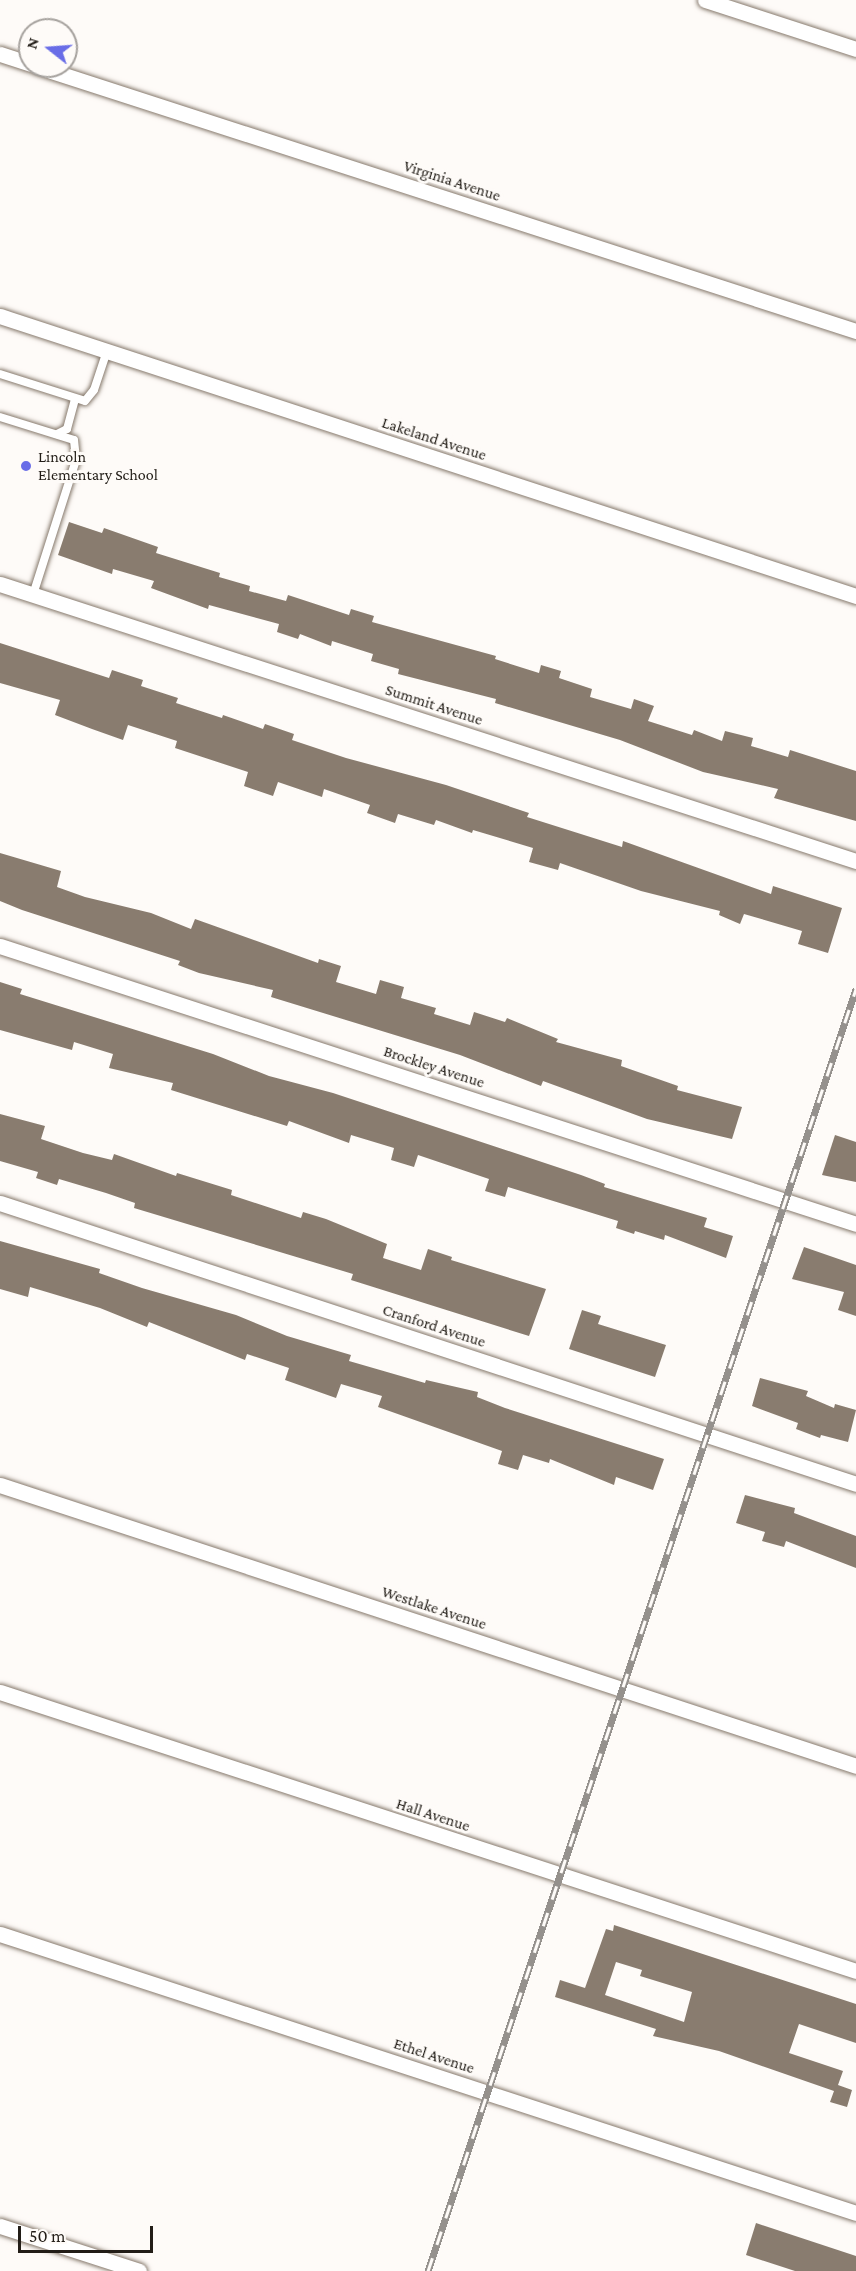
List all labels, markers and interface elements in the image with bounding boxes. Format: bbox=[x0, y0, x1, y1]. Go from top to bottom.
north arrow bbox=[18, 18, 78, 78]
text: N bbox=[22, 35, 42, 51]
street label: Virginia Avenue bbox=[401, 156, 503, 206]
street label: Lakeland Avenue bbox=[379, 413, 489, 465]
place label: Lincoln Elementary School bbox=[38, 447, 158, 485]
marker: Lincoln Elementary School bbox=[19, 459, 33, 473]
street label: Summit Avenue bbox=[383, 680, 485, 730]
street label: Brockley Avenue bbox=[381, 1042, 487, 1092]
street label: Cranford Avenue bbox=[380, 1300, 488, 1352]
street label: Westlake Avenue bbox=[379, 1582, 489, 1634]
street label: Hall Avenue bbox=[394, 1794, 472, 1836]
street label: Ethel Avenue bbox=[391, 2034, 477, 2078]
scale bar bbox=[21, 2214, 156, 2252]
text: 50 m bbox=[29, 2226, 66, 2246]

